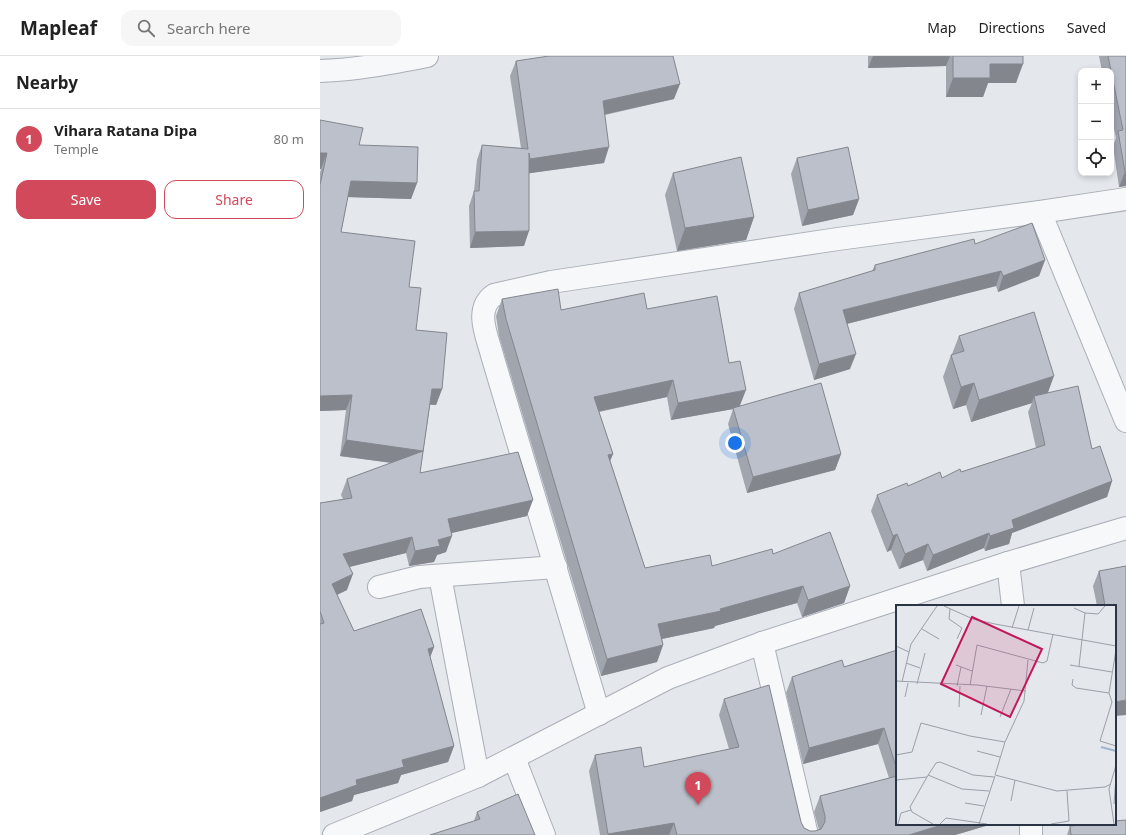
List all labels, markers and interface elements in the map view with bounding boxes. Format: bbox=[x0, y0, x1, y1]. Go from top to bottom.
search box bbox=[121, 10, 401, 46]
text: Mapleaf bbox=[20, 15, 97, 41]
icon: search bbox=[135, 17, 157, 39]
text: Search here bbox=[167, 18, 251, 38]
text: Map bbox=[927, 18, 956, 37]
text: Directions bbox=[978, 18, 1045, 37]
text: Saved bbox=[1067, 18, 1106, 37]
map controls bbox=[1078, 68, 1114, 176]
button: + bbox=[1078, 68, 1114, 104]
text: Nearby bbox=[16, 71, 78, 94]
button: − bbox=[1078, 104, 1114, 140]
text: Vihara Ratana Dipa bbox=[54, 120, 197, 140]
text: 1 bbox=[25, 130, 33, 148]
text: 80 m bbox=[274, 130, 304, 148]
text: Temple bbox=[54, 140, 99, 158]
button: locate bbox=[1078, 140, 1114, 176]
button: Save bbox=[16, 180, 156, 219]
button: Share bbox=[164, 180, 304, 219]
your location bbox=[725, 433, 745, 453]
inset map bbox=[896, 605, 1116, 825]
pin: 1 bbox=[685, 772, 711, 805]

